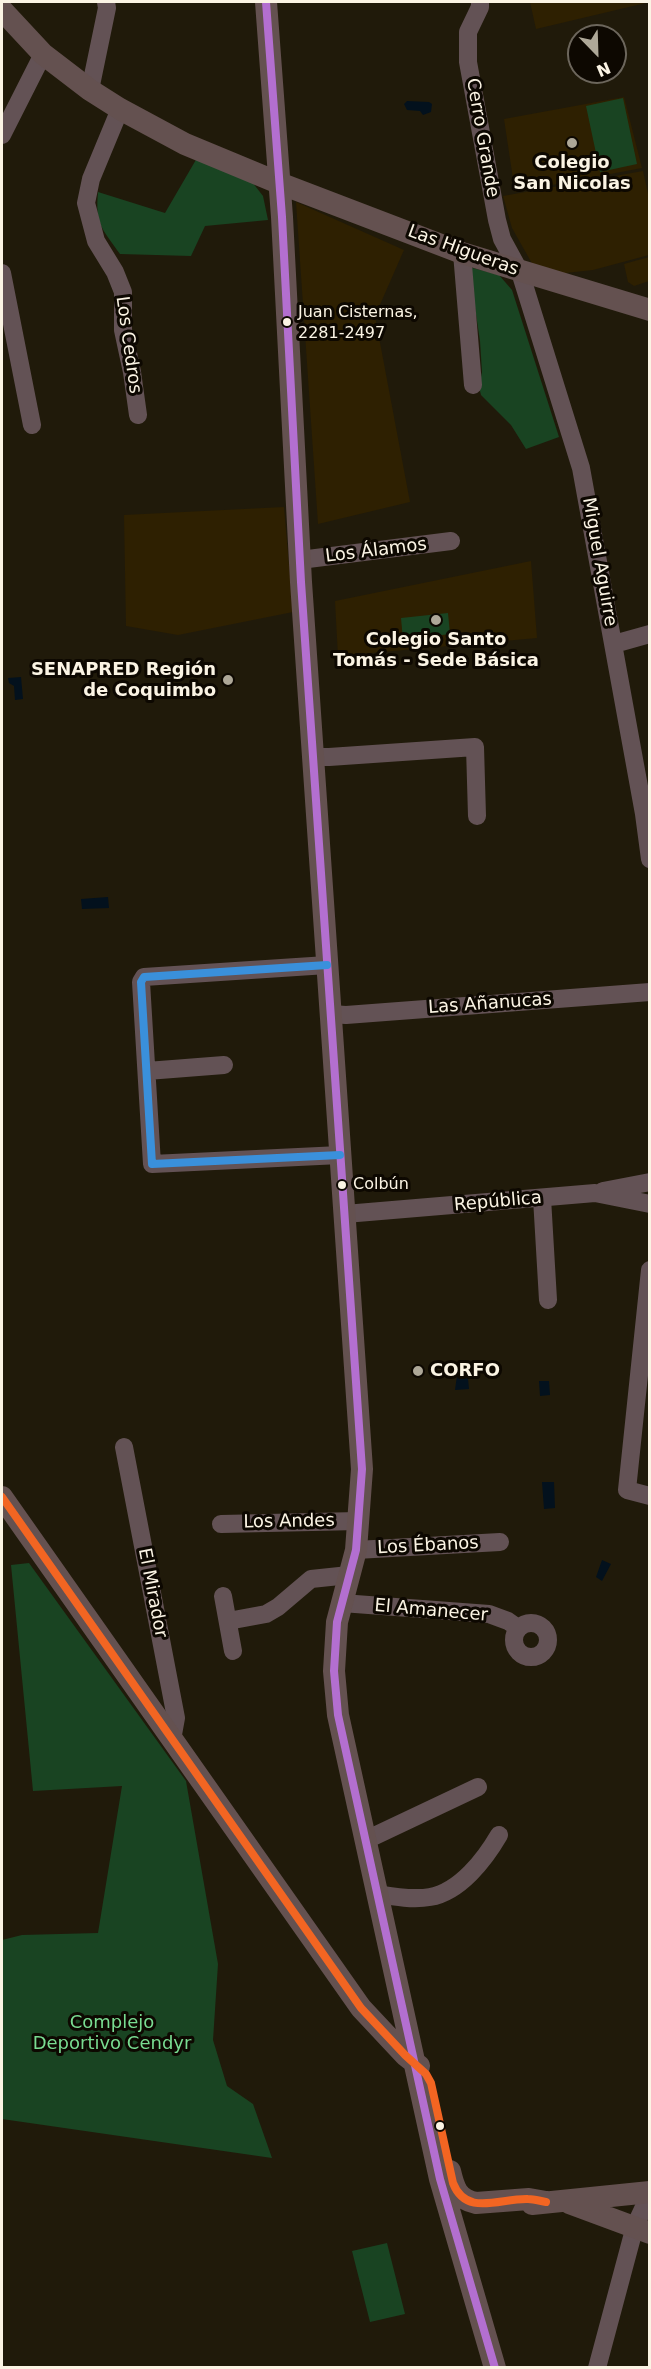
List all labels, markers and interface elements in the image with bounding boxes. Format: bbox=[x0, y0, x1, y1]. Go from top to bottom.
north arrow bbox=[567, 24, 627, 84]
text: N bbox=[594, 58, 613, 81]
street label: Cerro Grande bbox=[461, 77, 503, 199]
marker: Colegio San Nicolas bbox=[565, 136, 579, 150]
place label: Colegio San Nicolas bbox=[513, 152, 631, 195]
street label: Las Higueras bbox=[405, 221, 521, 281]
street label: Los Cedros bbox=[110, 295, 146, 395]
place label: Juan Cisternas, 2281-2497 bbox=[298, 303, 418, 341]
marker: Juan Cisternas, 2281-2497 bbox=[281, 316, 293, 328]
street label: Miguel Aguirre bbox=[577, 496, 621, 628]
street label: Los Álamos bbox=[324, 534, 428, 568]
marker: Colegio Santo Tomás - Sede Básica bbox=[429, 613, 443, 627]
place label: Colegio Santo Tomás - Sede Básica bbox=[333, 629, 539, 672]
place label: SENAPRED Región de Coquimbo bbox=[31, 659, 216, 702]
marker: SENAPRED Región de Coquimbo bbox=[221, 673, 235, 687]
street label: Las Añanucas bbox=[427, 989, 553, 1019]
place label: Colbún bbox=[353, 1175, 409, 1195]
marker: Colbún bbox=[336, 1179, 348, 1191]
street label: República bbox=[453, 1187, 543, 1217]
place label: CORFO bbox=[430, 1360, 500, 1382]
marker: CORFO bbox=[411, 1364, 425, 1378]
street label: Los Andes bbox=[243, 1510, 335, 1534]
street label: Los Ébanos bbox=[377, 1533, 479, 1559]
street label: El Mirador bbox=[133, 1546, 171, 1640]
street label: El Amanecer bbox=[373, 1595, 489, 1627]
park label: Complejo Deportivo Cendyr bbox=[33, 2012, 191, 2054]
unlabelled marker bbox=[434, 2120, 446, 2132]

